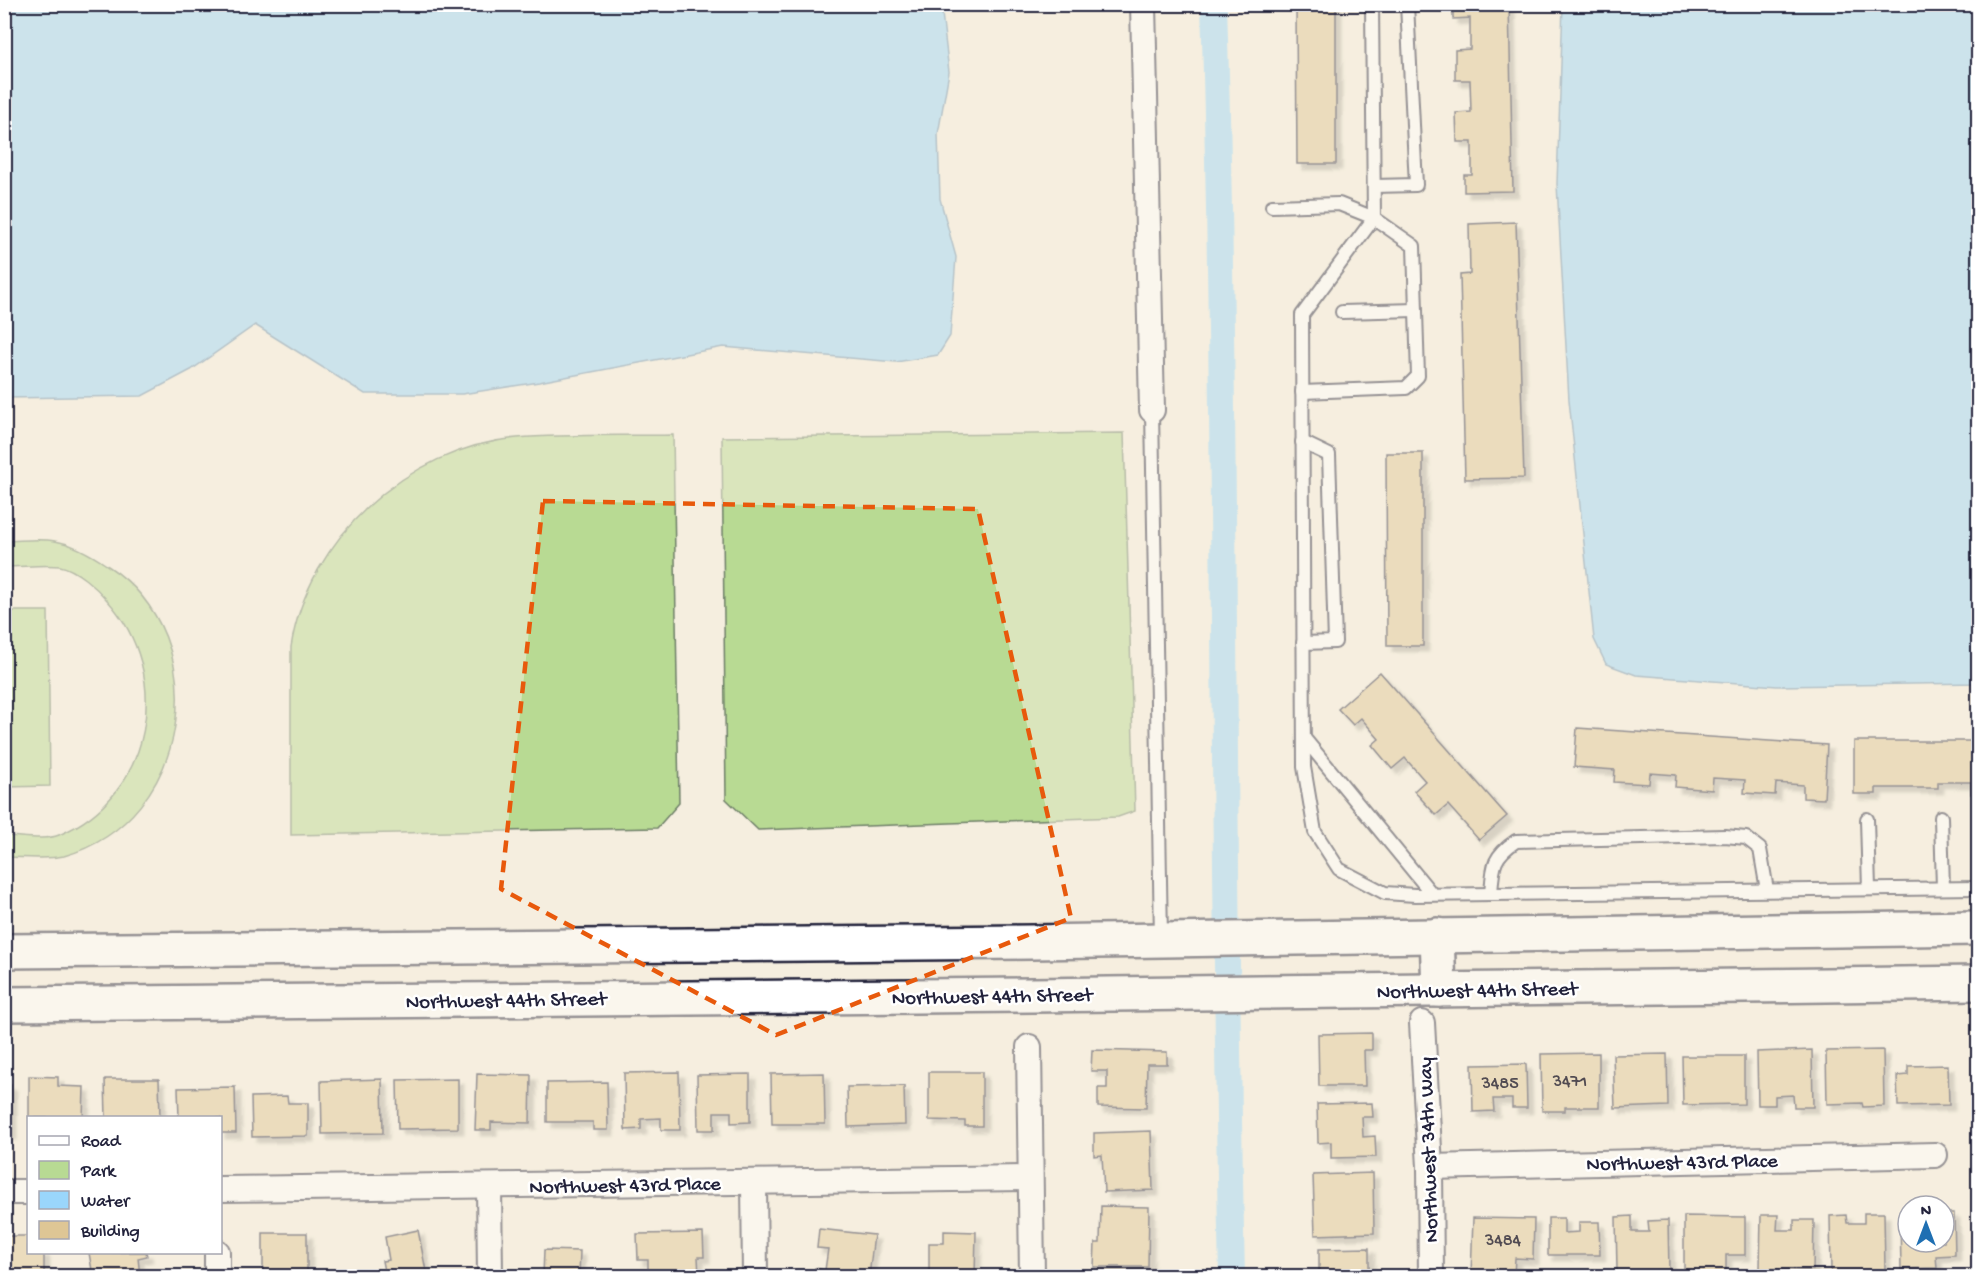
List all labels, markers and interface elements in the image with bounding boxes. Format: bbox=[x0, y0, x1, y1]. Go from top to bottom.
street label: Northwest 44th Street bbox=[1376, 978, 1580, 1007]
street label: Northwest 44th Street bbox=[891, 984, 1095, 1013]
street label: Northwest 44th Street bbox=[405, 988, 609, 1017]
street label: Northwest 34th Way bbox=[1415, 1057, 1446, 1243]
house number: 3471 bbox=[1552, 1072, 1587, 1093]
house number: 3485 bbox=[1480, 1074, 1519, 1095]
legend bbox=[27, 1116, 222, 1254]
text: Road bbox=[81, 1132, 122, 1153]
street label: Northwest 43rd Place bbox=[1586, 1150, 1779, 1179]
text: Park bbox=[80, 1162, 117, 1183]
street label: Northwest 43rd Place bbox=[529, 1173, 722, 1202]
text: Water bbox=[81, 1192, 131, 1213]
north arrow bbox=[1896, 1194, 1956, 1254]
text: N bbox=[1921, 1203, 1932, 1222]
text: Building bbox=[80, 1222, 140, 1243]
house number: 3484 bbox=[1484, 1231, 1522, 1252]

